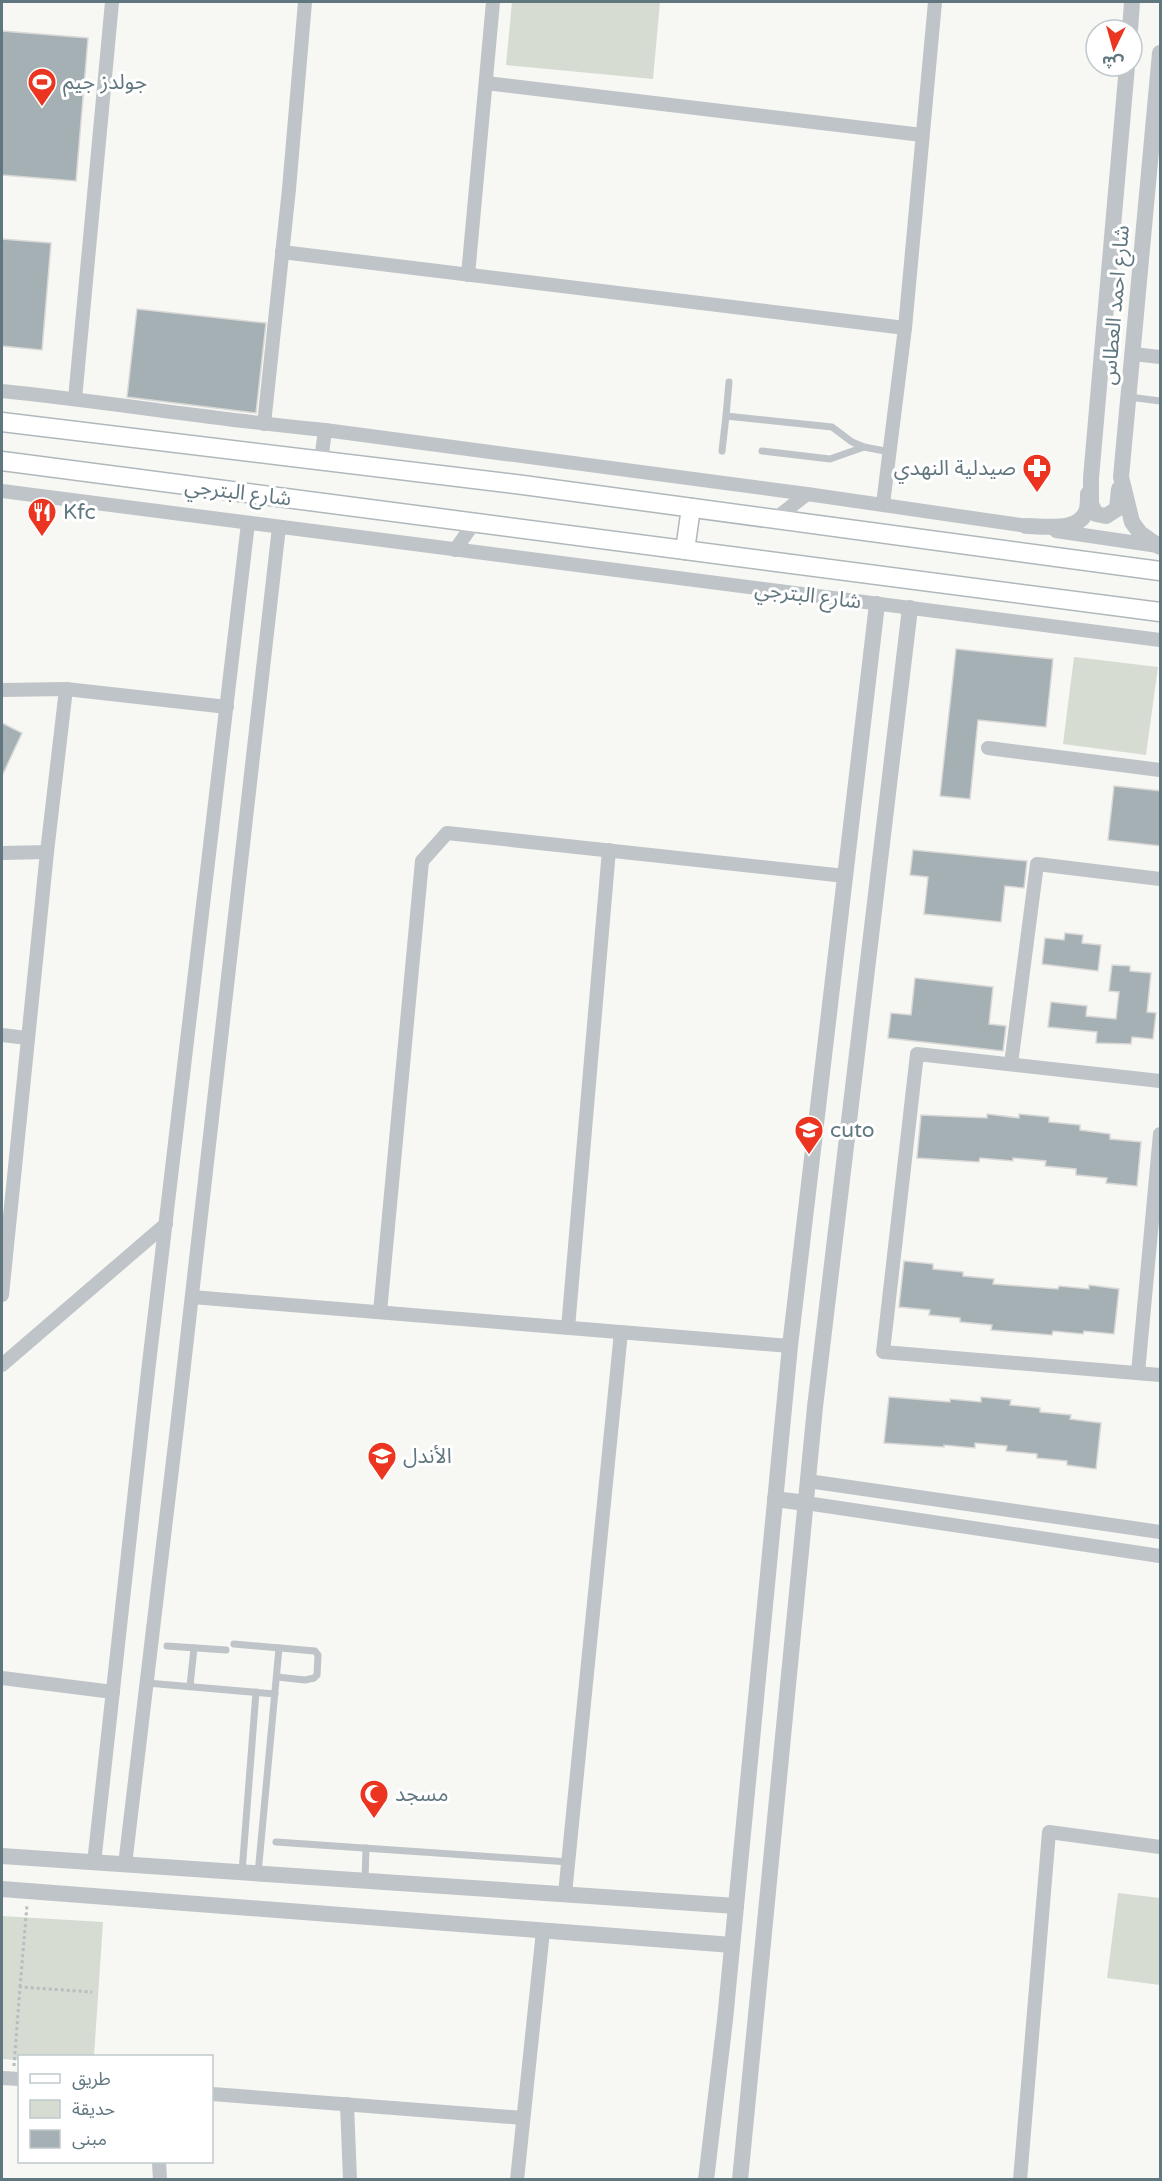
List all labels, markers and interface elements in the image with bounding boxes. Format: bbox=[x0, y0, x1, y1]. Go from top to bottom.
north arrow bbox=[1084, 18, 1144, 78]
text: ش bbox=[1101, 51, 1125, 73]
sports icon: جولدز جيم bbox=[26, 66, 58, 108]
place label: جولدز جيم bbox=[63, 70, 147, 97]
street label: شارع احمد العطاس bbox=[1096, 224, 1137, 386]
pharmacy icon: صيدلية النهدي bbox=[1021, 452, 1053, 494]
place label: صيدلية النهدي bbox=[894, 456, 1016, 484]
street label: شارع البترجي bbox=[183, 474, 293, 514]
restaurant icon: Kfc bbox=[26, 496, 58, 538]
place label: Kfc bbox=[63, 500, 96, 525]
street label: شارع البترجي bbox=[753, 577, 863, 617]
school or university icon: cuto bbox=[793, 1114, 825, 1156]
place label: cuto bbox=[830, 1118, 875, 1143]
school or university icon: الأندل bbox=[366, 1440, 398, 1482]
place label: الأندل bbox=[403, 1444, 452, 1469]
mosque icon: مسجد bbox=[358, 1778, 390, 1820]
place label: مسجد bbox=[395, 1782, 448, 1807]
legend bbox=[18, 2055, 213, 2163]
text: طريق bbox=[72, 2068, 111, 2090]
text: حديقة bbox=[72, 2098, 115, 2120]
text: مبنى bbox=[72, 2128, 107, 2150]

